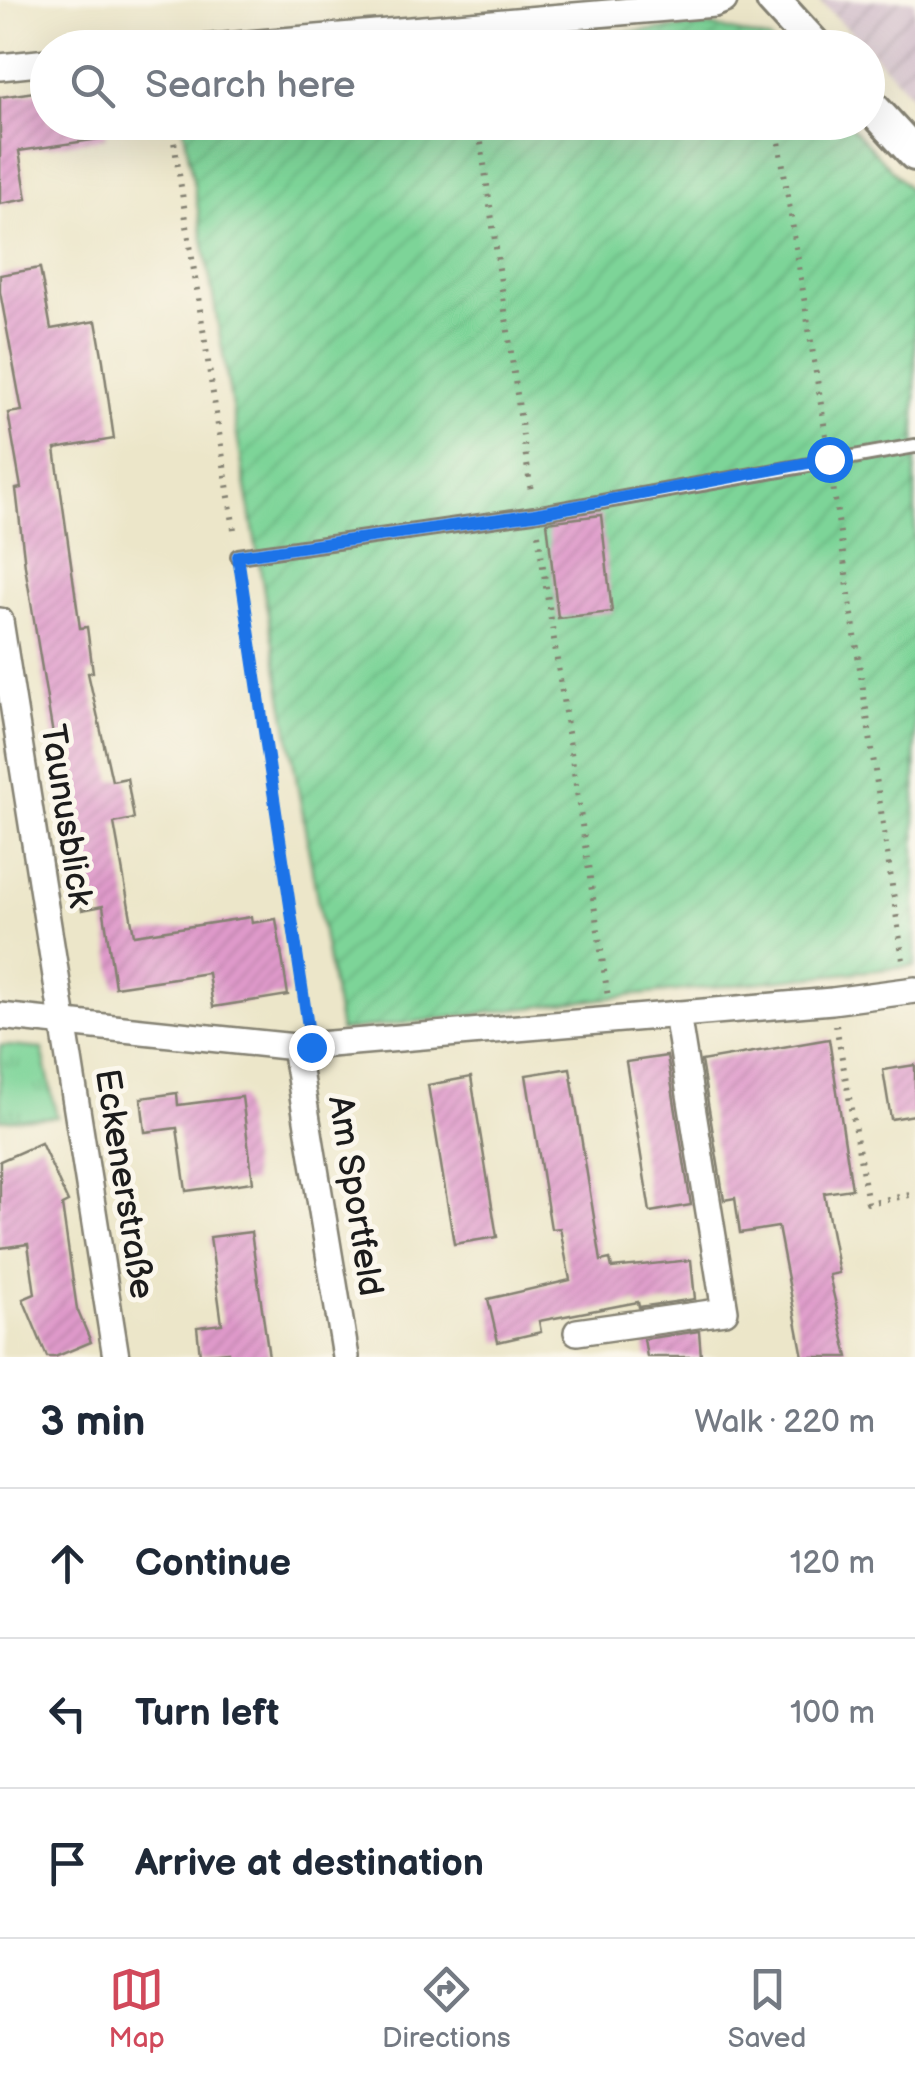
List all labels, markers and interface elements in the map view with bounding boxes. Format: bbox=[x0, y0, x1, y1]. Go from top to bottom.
search box bbox=[30, 30, 885, 140]
icon: search bbox=[65, 58, 120, 113]
text: Search here bbox=[145, 63, 356, 108]
route start bbox=[807, 437, 853, 483]
street label: Taunusblick bbox=[30, 722, 102, 911]
route end bbox=[289, 1025, 335, 1071]
street label: Eckenerstraße bbox=[85, 1066, 163, 1302]
street label: Am Sportfeld bbox=[318, 1093, 392, 1299]
text: 3 min bbox=[40, 1397, 145, 1448]
text: Walk · 220 m bbox=[694, 1403, 875, 1442]
icon: ahead bbox=[40, 1536, 95, 1591]
text: Continue bbox=[135, 1541, 291, 1586]
text: 120 m bbox=[790, 1544, 875, 1583]
icon: left bbox=[40, 1686, 95, 1741]
text: Turn left bbox=[135, 1691, 279, 1736]
text: 100 m bbox=[790, 1694, 875, 1733]
icon: arrive bbox=[40, 1836, 95, 1891]
text: Arrive at destination bbox=[135, 1841, 484, 1886]
tab: Map bbox=[109, 1962, 165, 2055]
tab: Directions bbox=[382, 1962, 511, 2055]
tab: Saved bbox=[728, 1962, 806, 2055]

